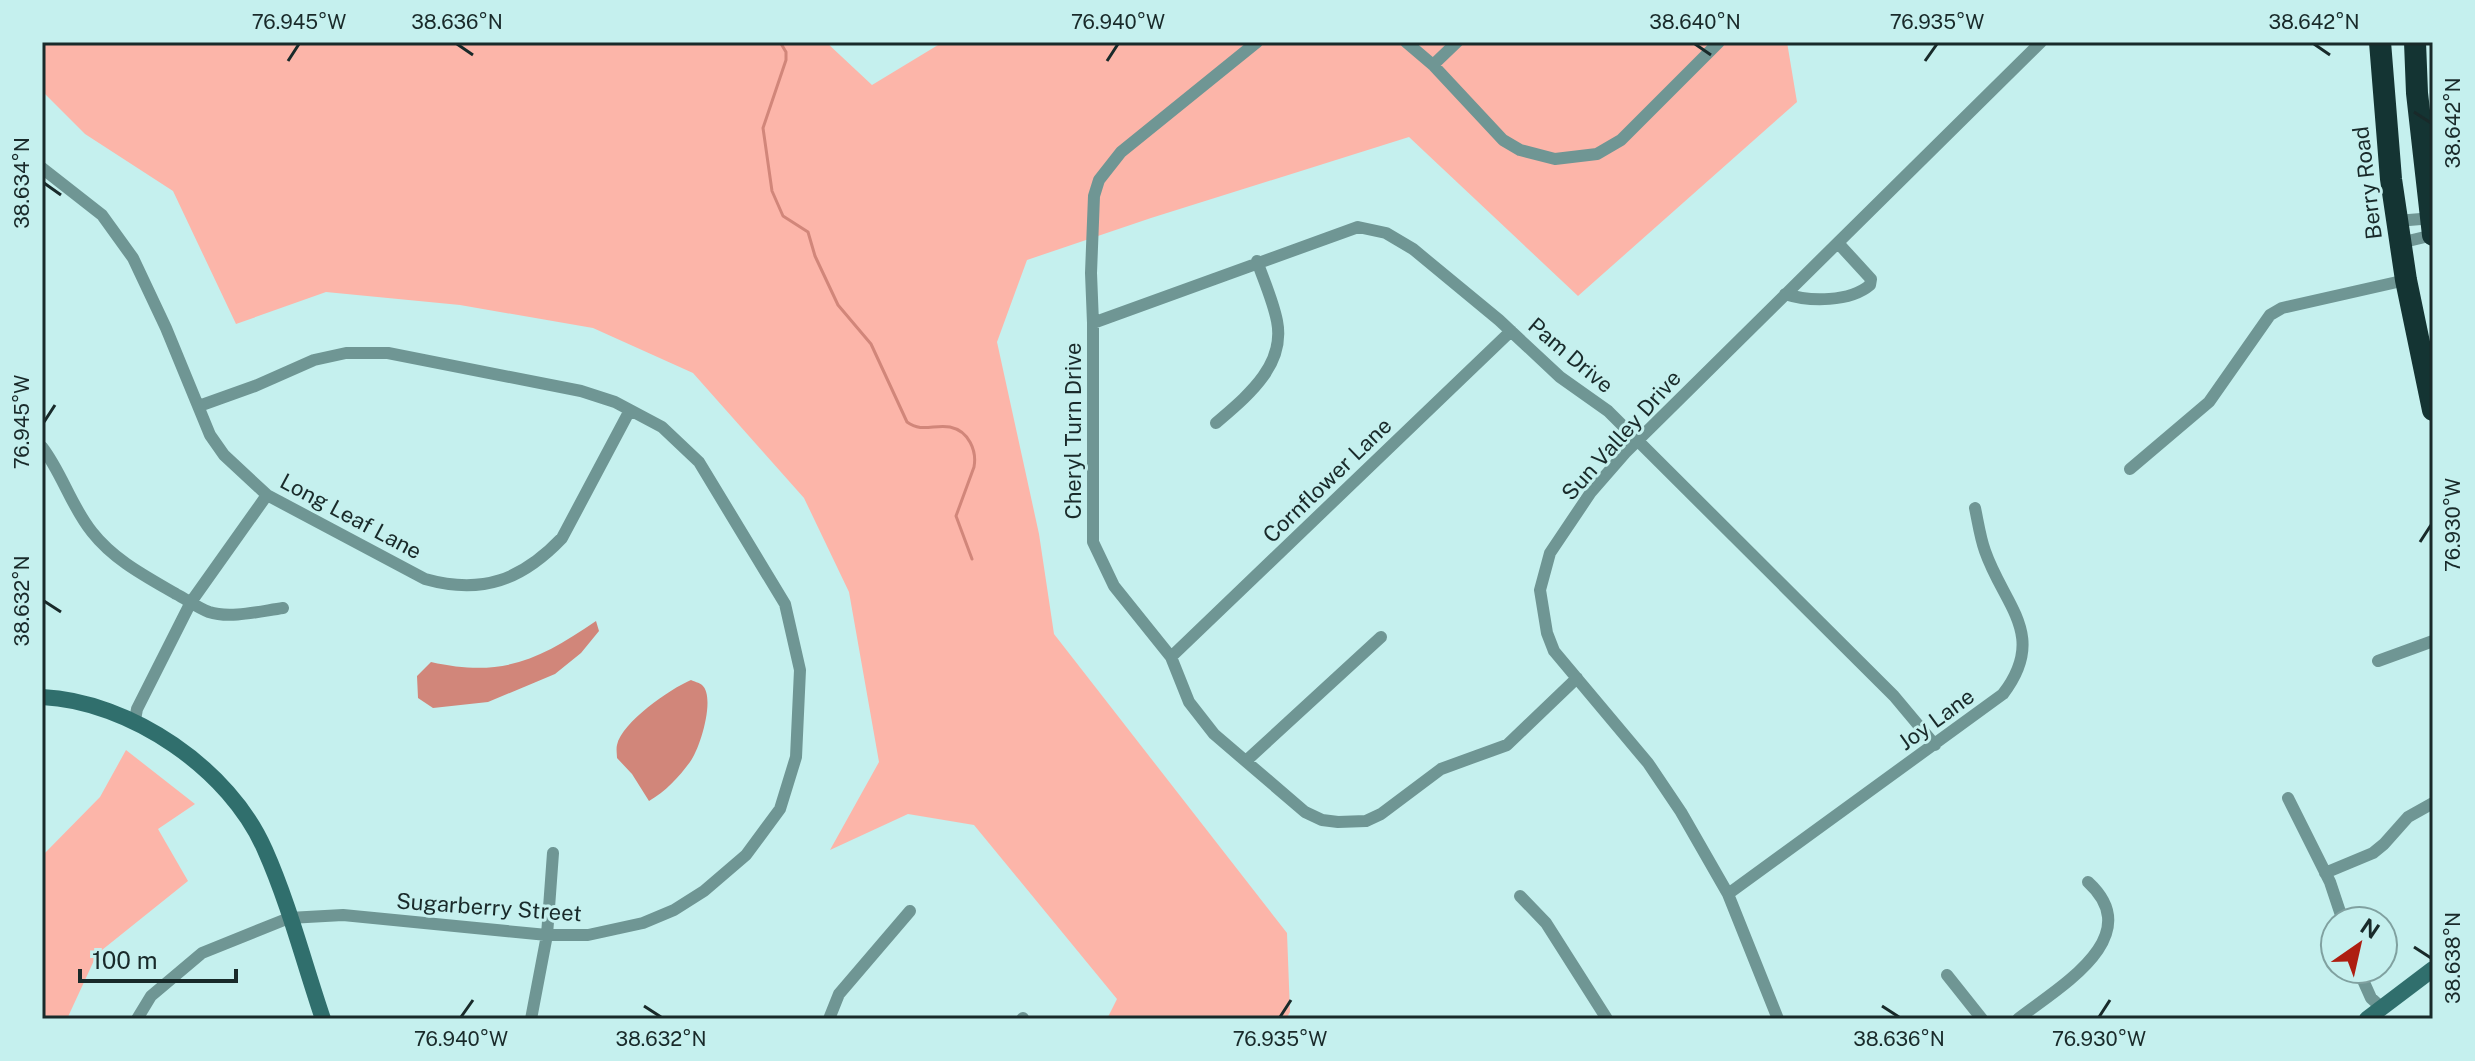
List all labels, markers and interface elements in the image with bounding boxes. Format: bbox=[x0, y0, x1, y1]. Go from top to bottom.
text: 76.945°W bbox=[252, 10, 346, 34]
text: 38.636°N bbox=[411, 10, 503, 34]
text: 76.940°W bbox=[1071, 10, 1165, 34]
text: 38.640°N bbox=[1649, 10, 1741, 34]
text: 76.935°W bbox=[1890, 10, 1984, 34]
text: 38.642°N bbox=[2268, 10, 2360, 34]
text: 38.642°N bbox=[2441, 77, 2465, 169]
street label: Berry Road bbox=[2347, 125, 2387, 241]
text: 38.634°N bbox=[10, 137, 34, 229]
street label: Pam Drive bbox=[1523, 312, 1619, 398]
street label: Cheryl Turn Drive bbox=[1060, 343, 1086, 520]
street label: Sun Valley Drive bbox=[1556, 365, 1686, 505]
text: 76.945°W bbox=[10, 375, 34, 469]
street label: Cornflower Lane bbox=[1257, 412, 1397, 548]
street label: Long Leaf Lane bbox=[276, 468, 426, 564]
text: 76.930°W bbox=[2441, 478, 2465, 572]
text: 38.632°N bbox=[10, 555, 34, 647]
street label: Joy Lane bbox=[1893, 683, 1979, 755]
street label: Sugarberry Street bbox=[395, 888, 583, 926]
north arrow bbox=[2319, 905, 2399, 985]
text: 38.638°N bbox=[2441, 912, 2465, 1004]
text: N bbox=[2356, 913, 2385, 944]
scale bar bbox=[80, 933, 236, 983]
text: 100 m bbox=[92, 946, 158, 974]
text: 76.940°W bbox=[414, 1027, 508, 1051]
text: 38.632°N bbox=[615, 1027, 707, 1051]
text: 76.935°W bbox=[1233, 1027, 1327, 1051]
text: 38.636°N bbox=[1853, 1027, 1945, 1051]
text: 76.930°W bbox=[2052, 1027, 2146, 1051]

